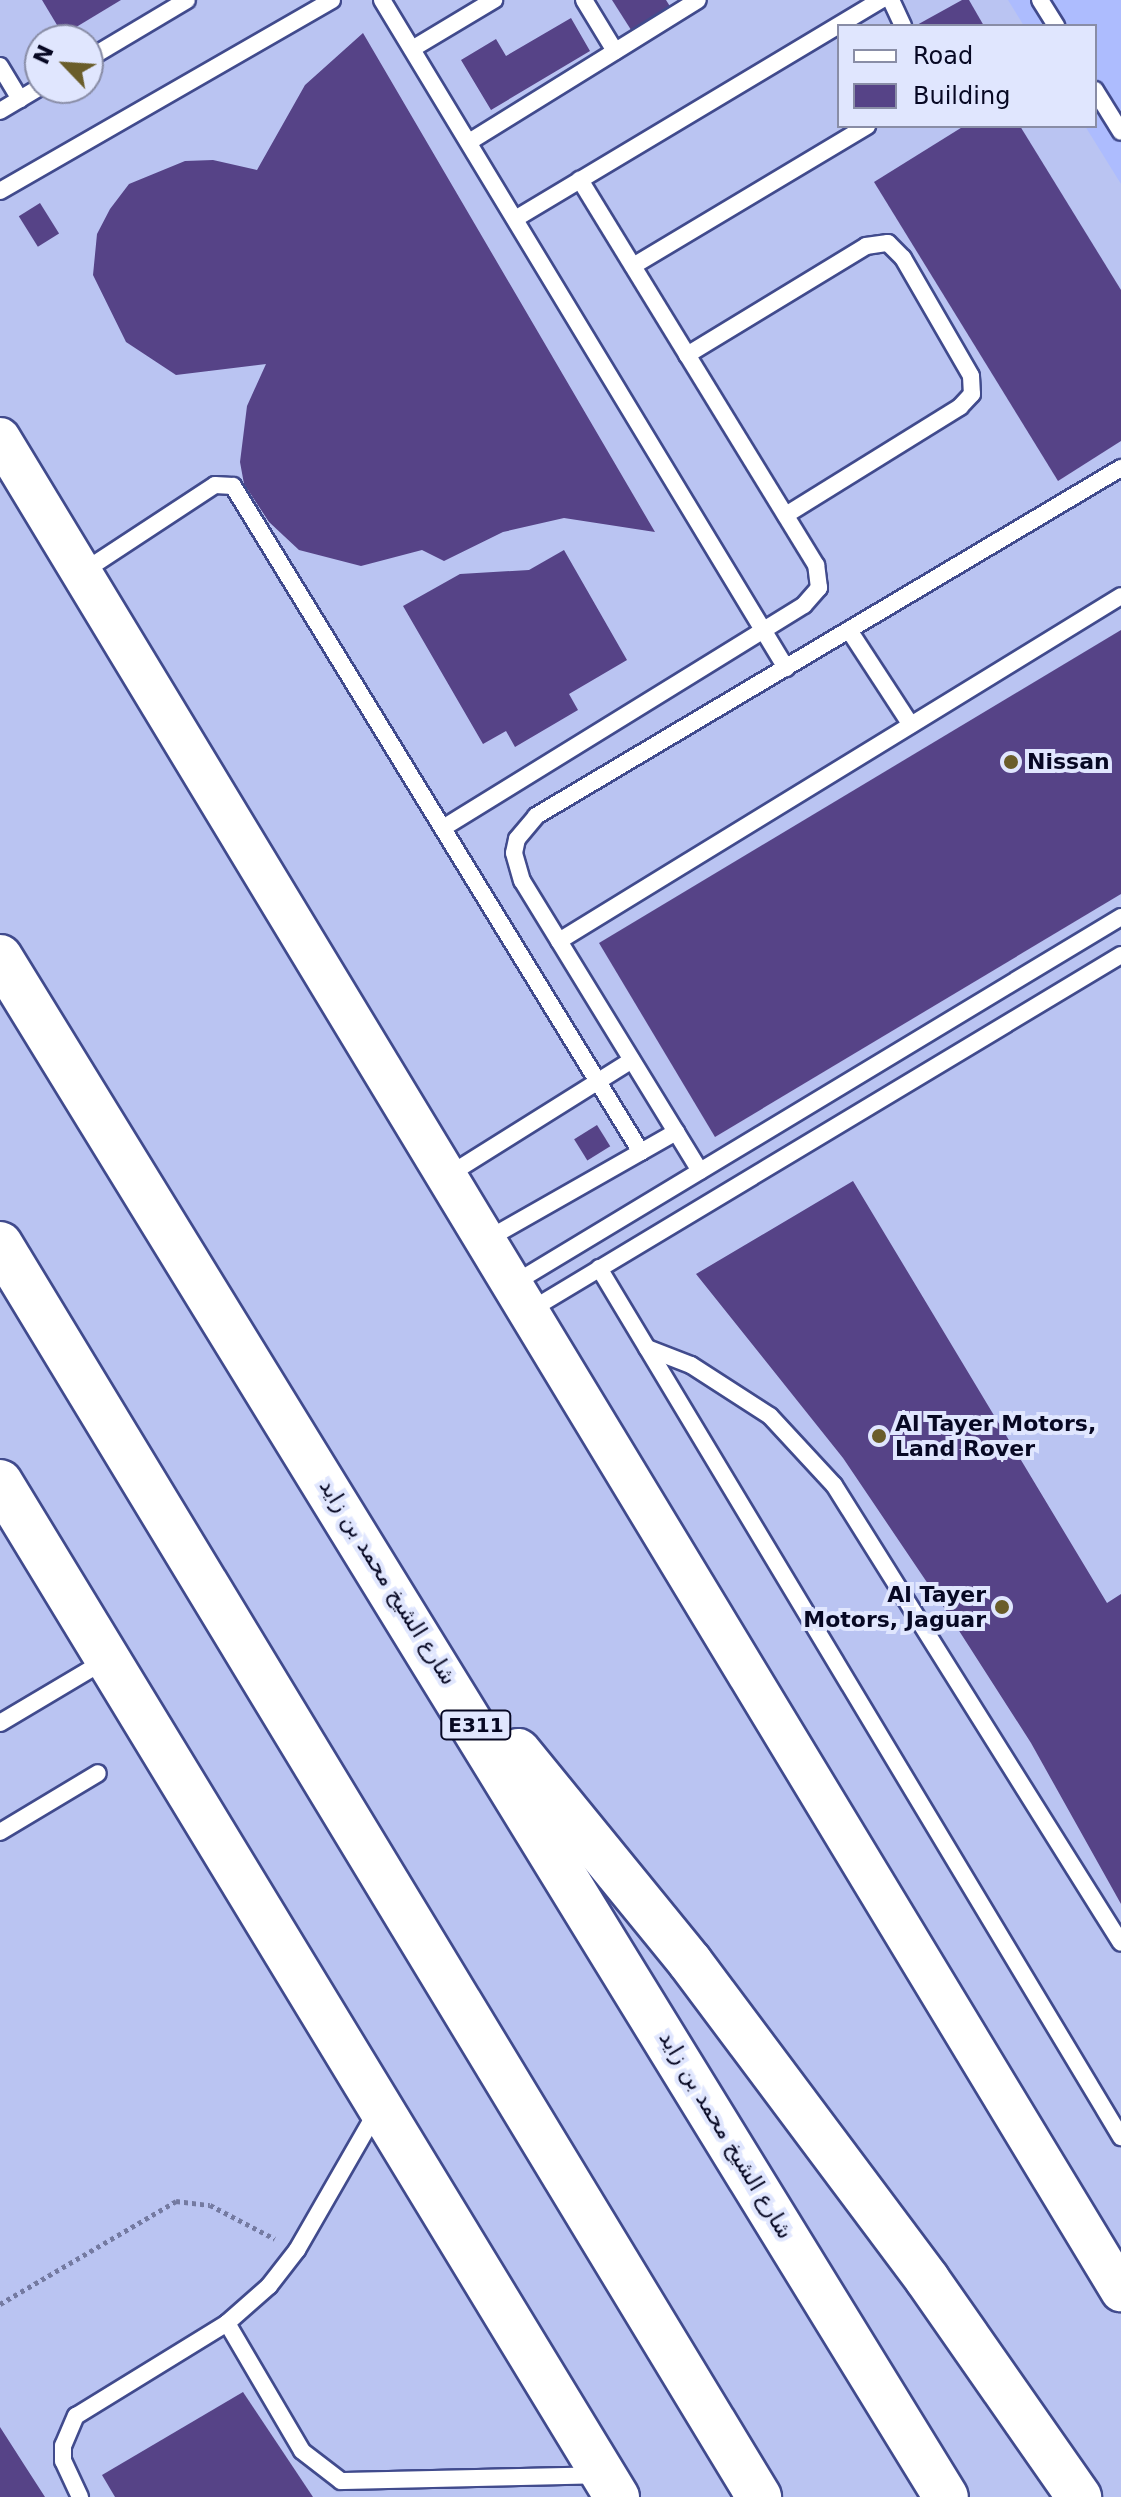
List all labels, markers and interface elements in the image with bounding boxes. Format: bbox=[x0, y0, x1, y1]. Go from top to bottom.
north arrow bbox=[24, 24, 104, 104]
legend bbox=[837, 24, 1097, 128]
text: N bbox=[28, 41, 59, 68]
text: Road bbox=[913, 42, 973, 70]
text: Building bbox=[913, 82, 1010, 110]
place label: Nissan bbox=[1027, 749, 1110, 775]
marker: Nissan bbox=[1002, 753, 1020, 771]
place label: Al Tayer Motors, Land Rover bbox=[895, 1410, 1096, 1462]
marker: Al Tayer Motors, Land Rover bbox=[870, 1427, 888, 1445]
street label: شارع الشيخ محمد بن زايد bbox=[314, 1474, 462, 1690]
place label: Al Tayer Motors, Jaguar bbox=[803, 1581, 986, 1632]
marker: Al Tayer Motors, Jaguar bbox=[993, 1598, 1011, 1616]
road number: E311 bbox=[440, 1709, 512, 1741]
street label: شارع الشيخ محمد بن زايد bbox=[653, 2026, 799, 2244]

